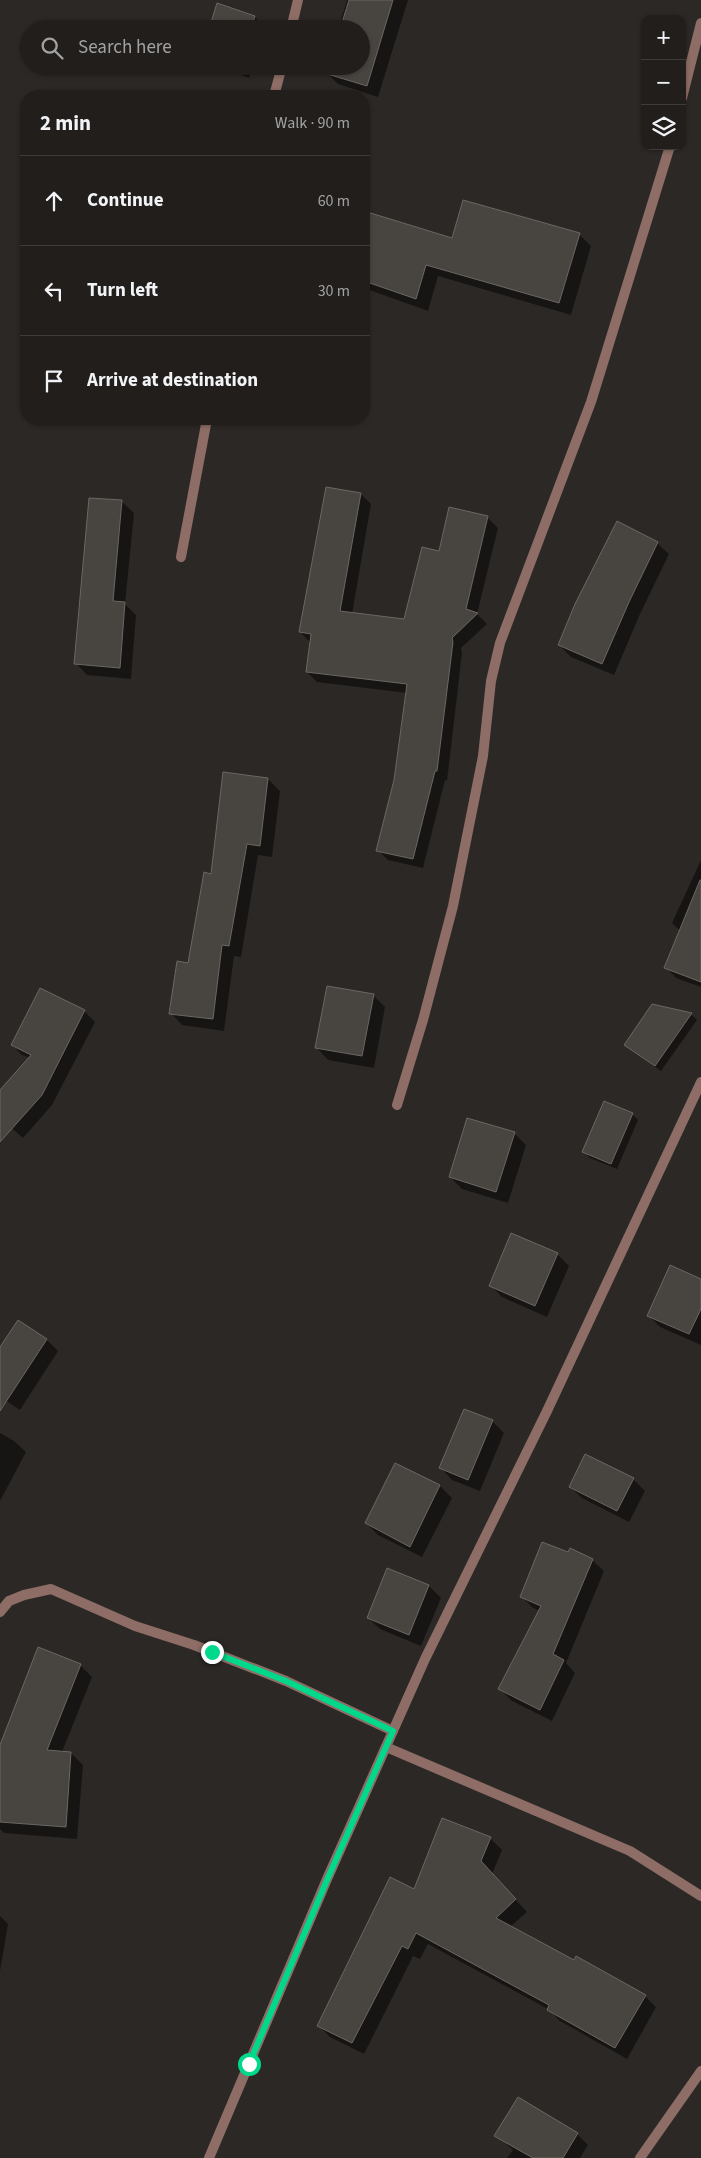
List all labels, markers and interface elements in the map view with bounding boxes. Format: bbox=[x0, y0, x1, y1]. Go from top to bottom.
map controls bbox=[641, 15, 686, 150]
button: + bbox=[641, 15, 686, 60]
search box bbox=[20, 20, 370, 75]
icon: search bbox=[38, 34, 66, 62]
text: Search here bbox=[78, 34, 172, 61]
button: − bbox=[641, 60, 686, 105]
button: layers bbox=[641, 105, 686, 150]
text: 2 min bbox=[40, 108, 91, 138]
text: Walk · 90 m bbox=[275, 112, 350, 134]
icon: ahead bbox=[40, 187, 68, 215]
text: Continue bbox=[87, 187, 164, 214]
text: 60 m bbox=[318, 190, 350, 212]
icon: left bbox=[40, 277, 68, 305]
text: Turn left bbox=[87, 277, 158, 304]
text: 30 m bbox=[318, 280, 350, 302]
icon: arrive bbox=[40, 367, 68, 395]
text: Arrive at destination bbox=[87, 367, 258, 394]
route end bbox=[201, 1641, 224, 1664]
route start bbox=[238, 2053, 261, 2076]

